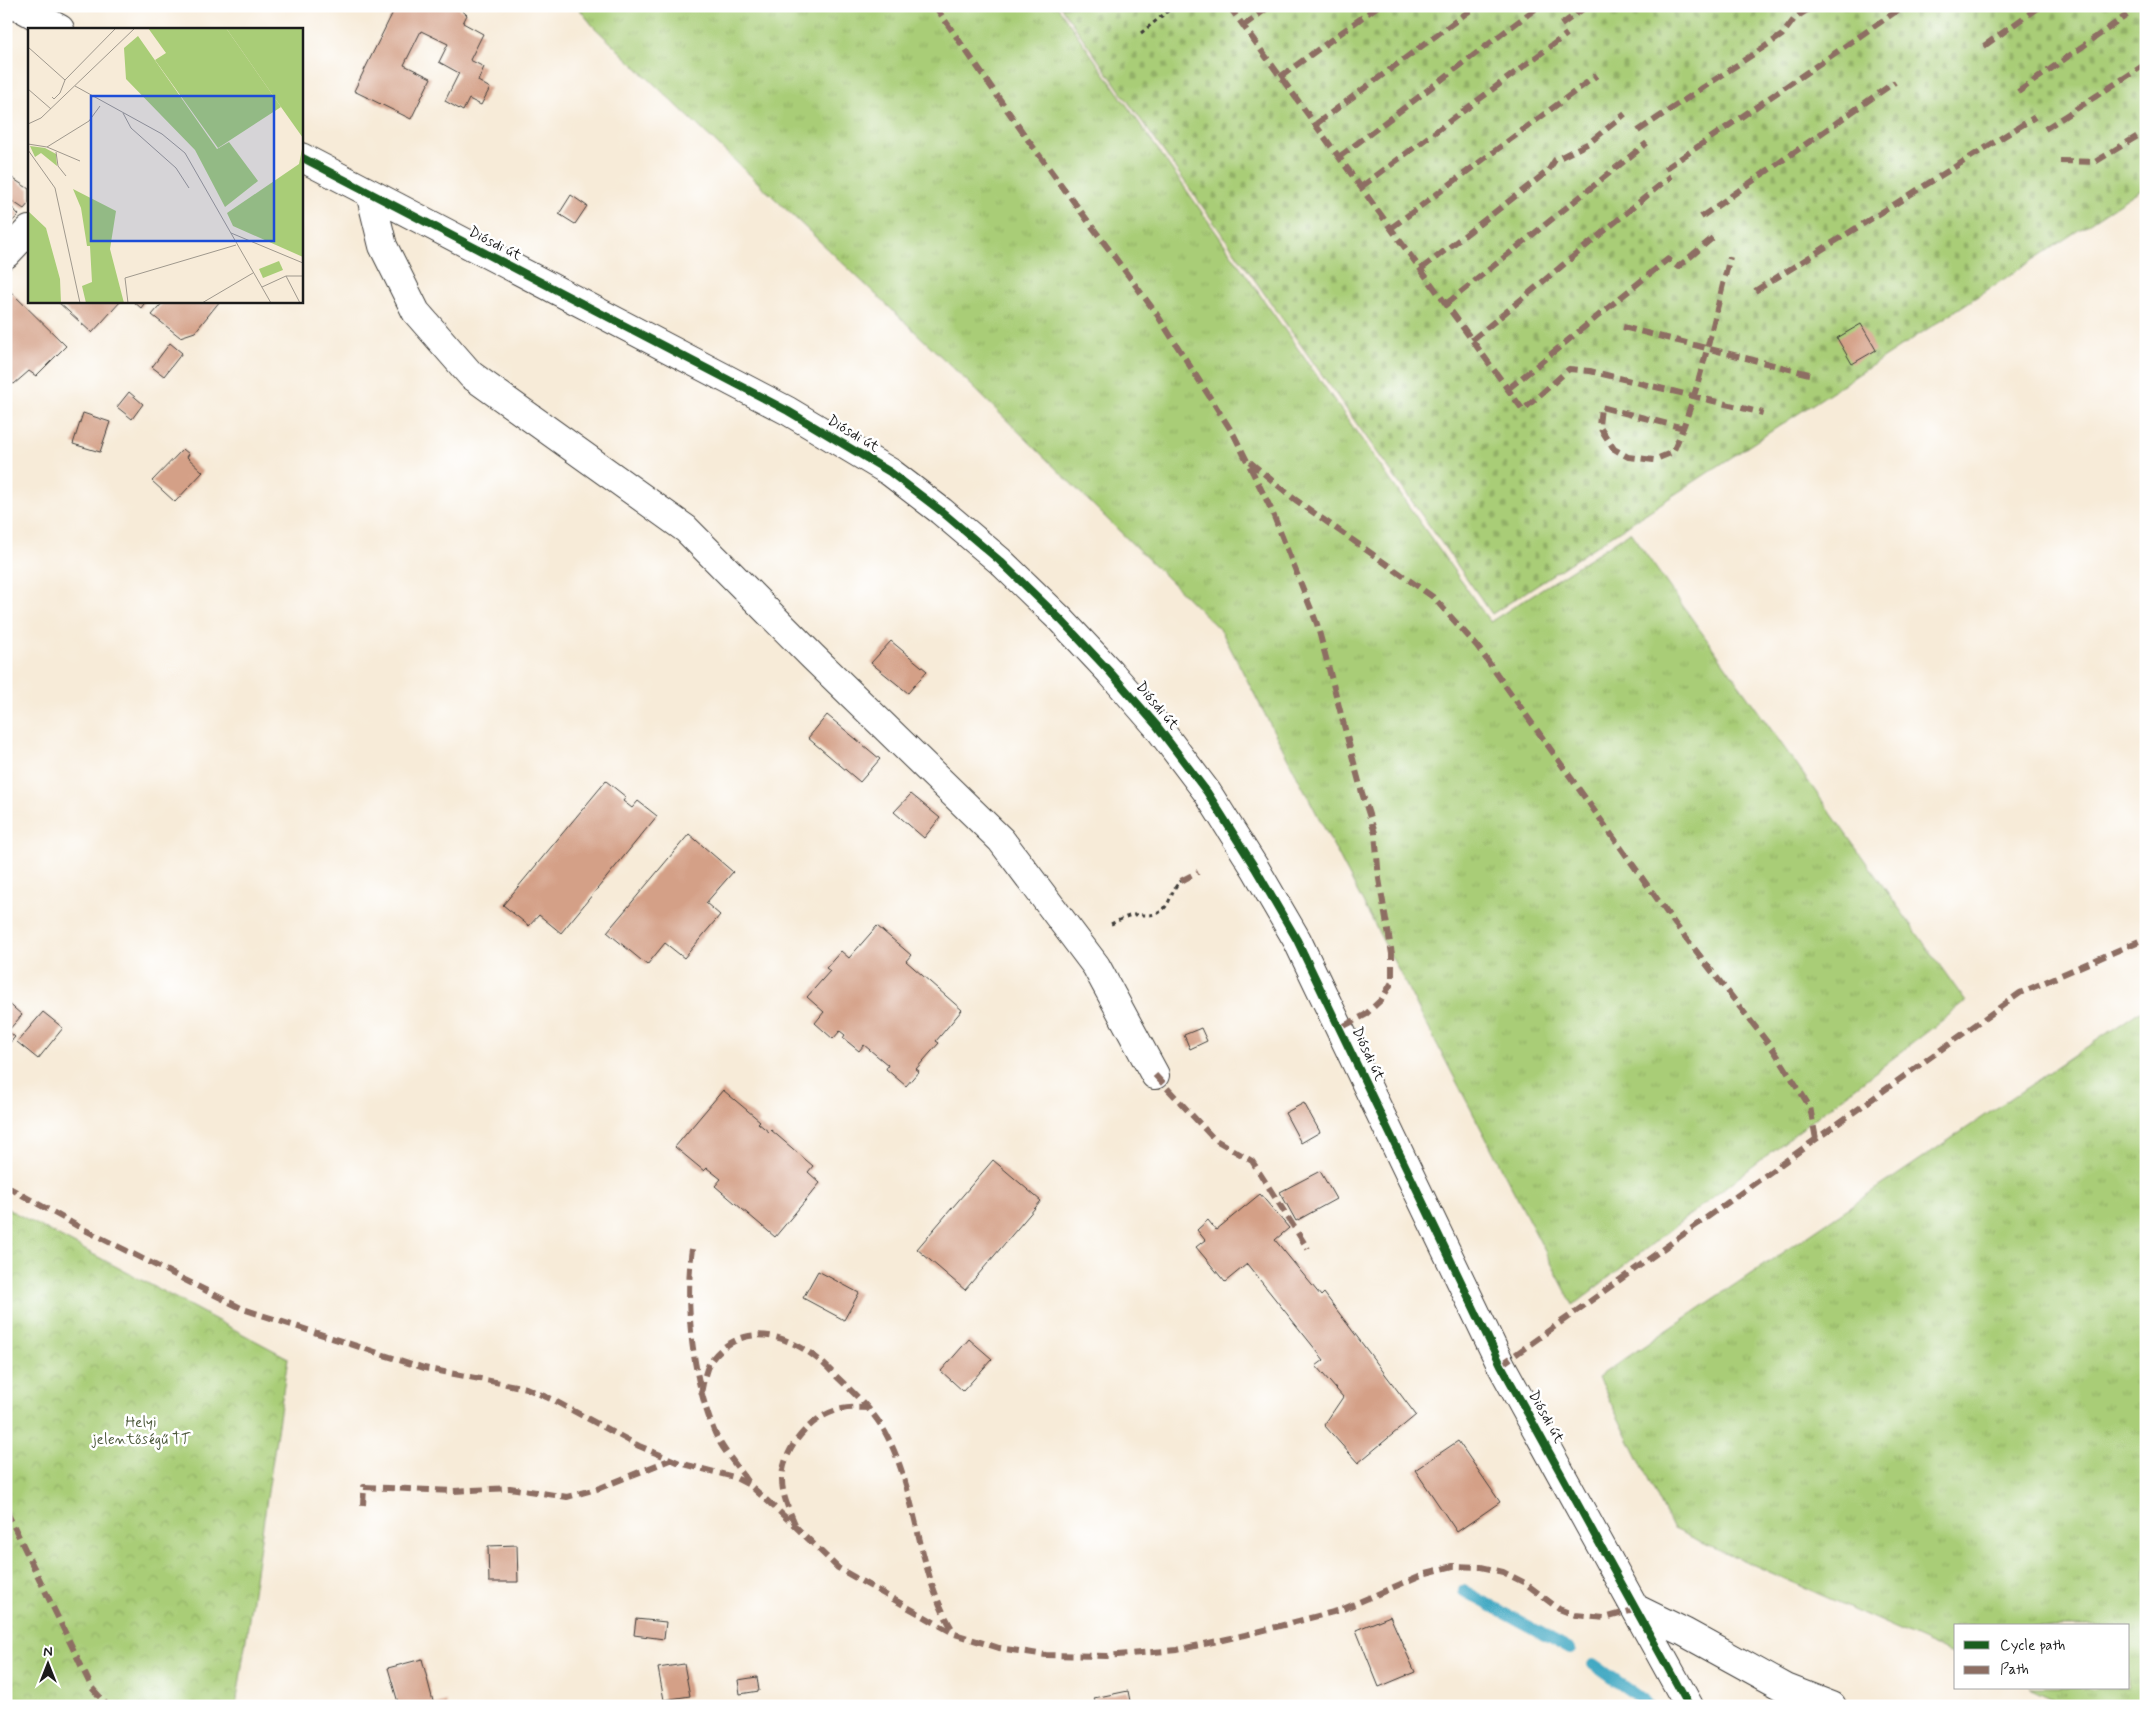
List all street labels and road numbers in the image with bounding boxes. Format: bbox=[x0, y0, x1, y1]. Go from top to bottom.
street label: Diósdi út bbox=[465, 222, 525, 266]
street label: Diósdi út bbox=[823, 411, 883, 457]
street label: Diósdi út bbox=[1131, 678, 1183, 735]
street label: Diósdi út bbox=[1347, 1024, 1389, 1084]
street label: Diósdi út bbox=[1523, 1387, 1569, 1447]

